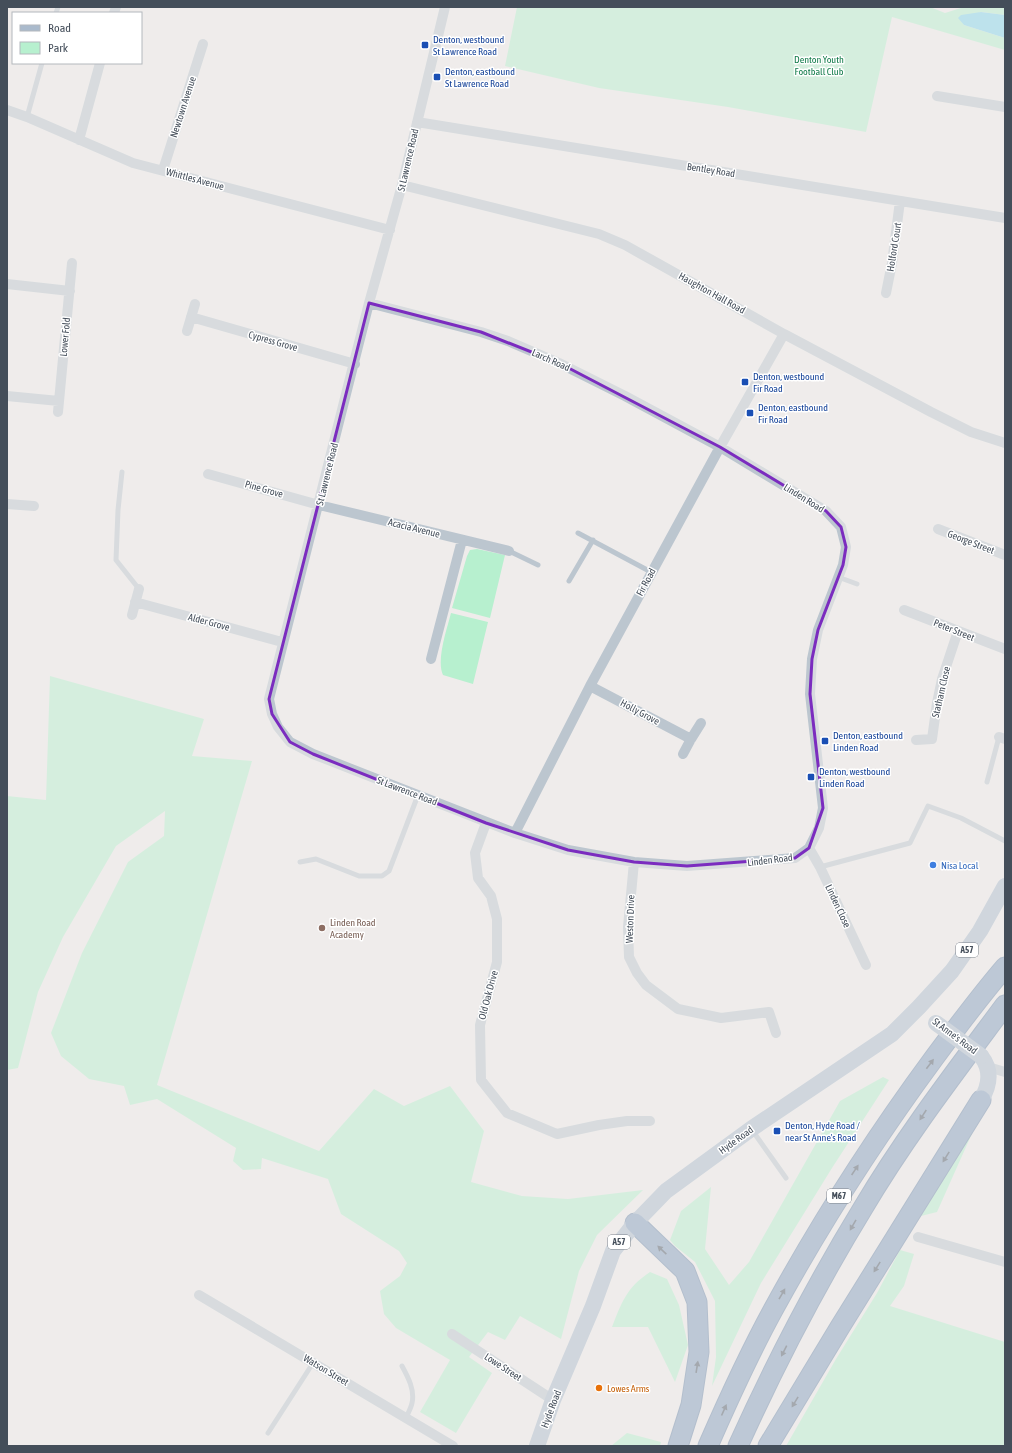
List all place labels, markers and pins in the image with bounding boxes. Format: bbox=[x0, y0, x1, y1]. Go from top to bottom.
place label: Denton, westbound St Lawrence Road bbox=[433, 34, 504, 57]
marker: Denton, westbound St Lawrence Road bbox=[420, 40, 430, 50]
place label: Denton, eastbound St Lawrence Road bbox=[445, 66, 515, 89]
marker: Denton, eastbound St Lawrence Road bbox=[432, 72, 442, 82]
place label: Denton, westbound Fir Road bbox=[753, 371, 824, 394]
marker: Denton, westbound Fir Road bbox=[740, 377, 750, 387]
place label: Denton, eastbound Fir Road bbox=[758, 402, 828, 425]
marker: Denton, eastbound Fir Road bbox=[745, 408, 755, 418]
place label: Denton, eastbound Linden Road bbox=[833, 730, 903, 753]
marker: Denton, eastbound Linden Road bbox=[820, 736, 830, 746]
place label: Denton, westbound Linden Road bbox=[819, 766, 890, 789]
marker: Denton, westbound Linden Road bbox=[806, 772, 816, 782]
marker: Nisa Local bbox=[928, 860, 938, 870]
place label: Nisa Local bbox=[941, 860, 979, 871]
place label: Linden Road Academy bbox=[330, 917, 376, 940]
marker: Linden Road Academy bbox=[317, 923, 327, 933]
place label: Denton, Hyde Road / near St Anne's Road bbox=[785, 1120, 860, 1143]
marker: Denton, Hyde Road / near St Anne's Road bbox=[772, 1126, 782, 1136]
marker: Lowes Arms bbox=[594, 1383, 604, 1393]
place label: Lowes Arms bbox=[607, 1383, 650, 1394]

